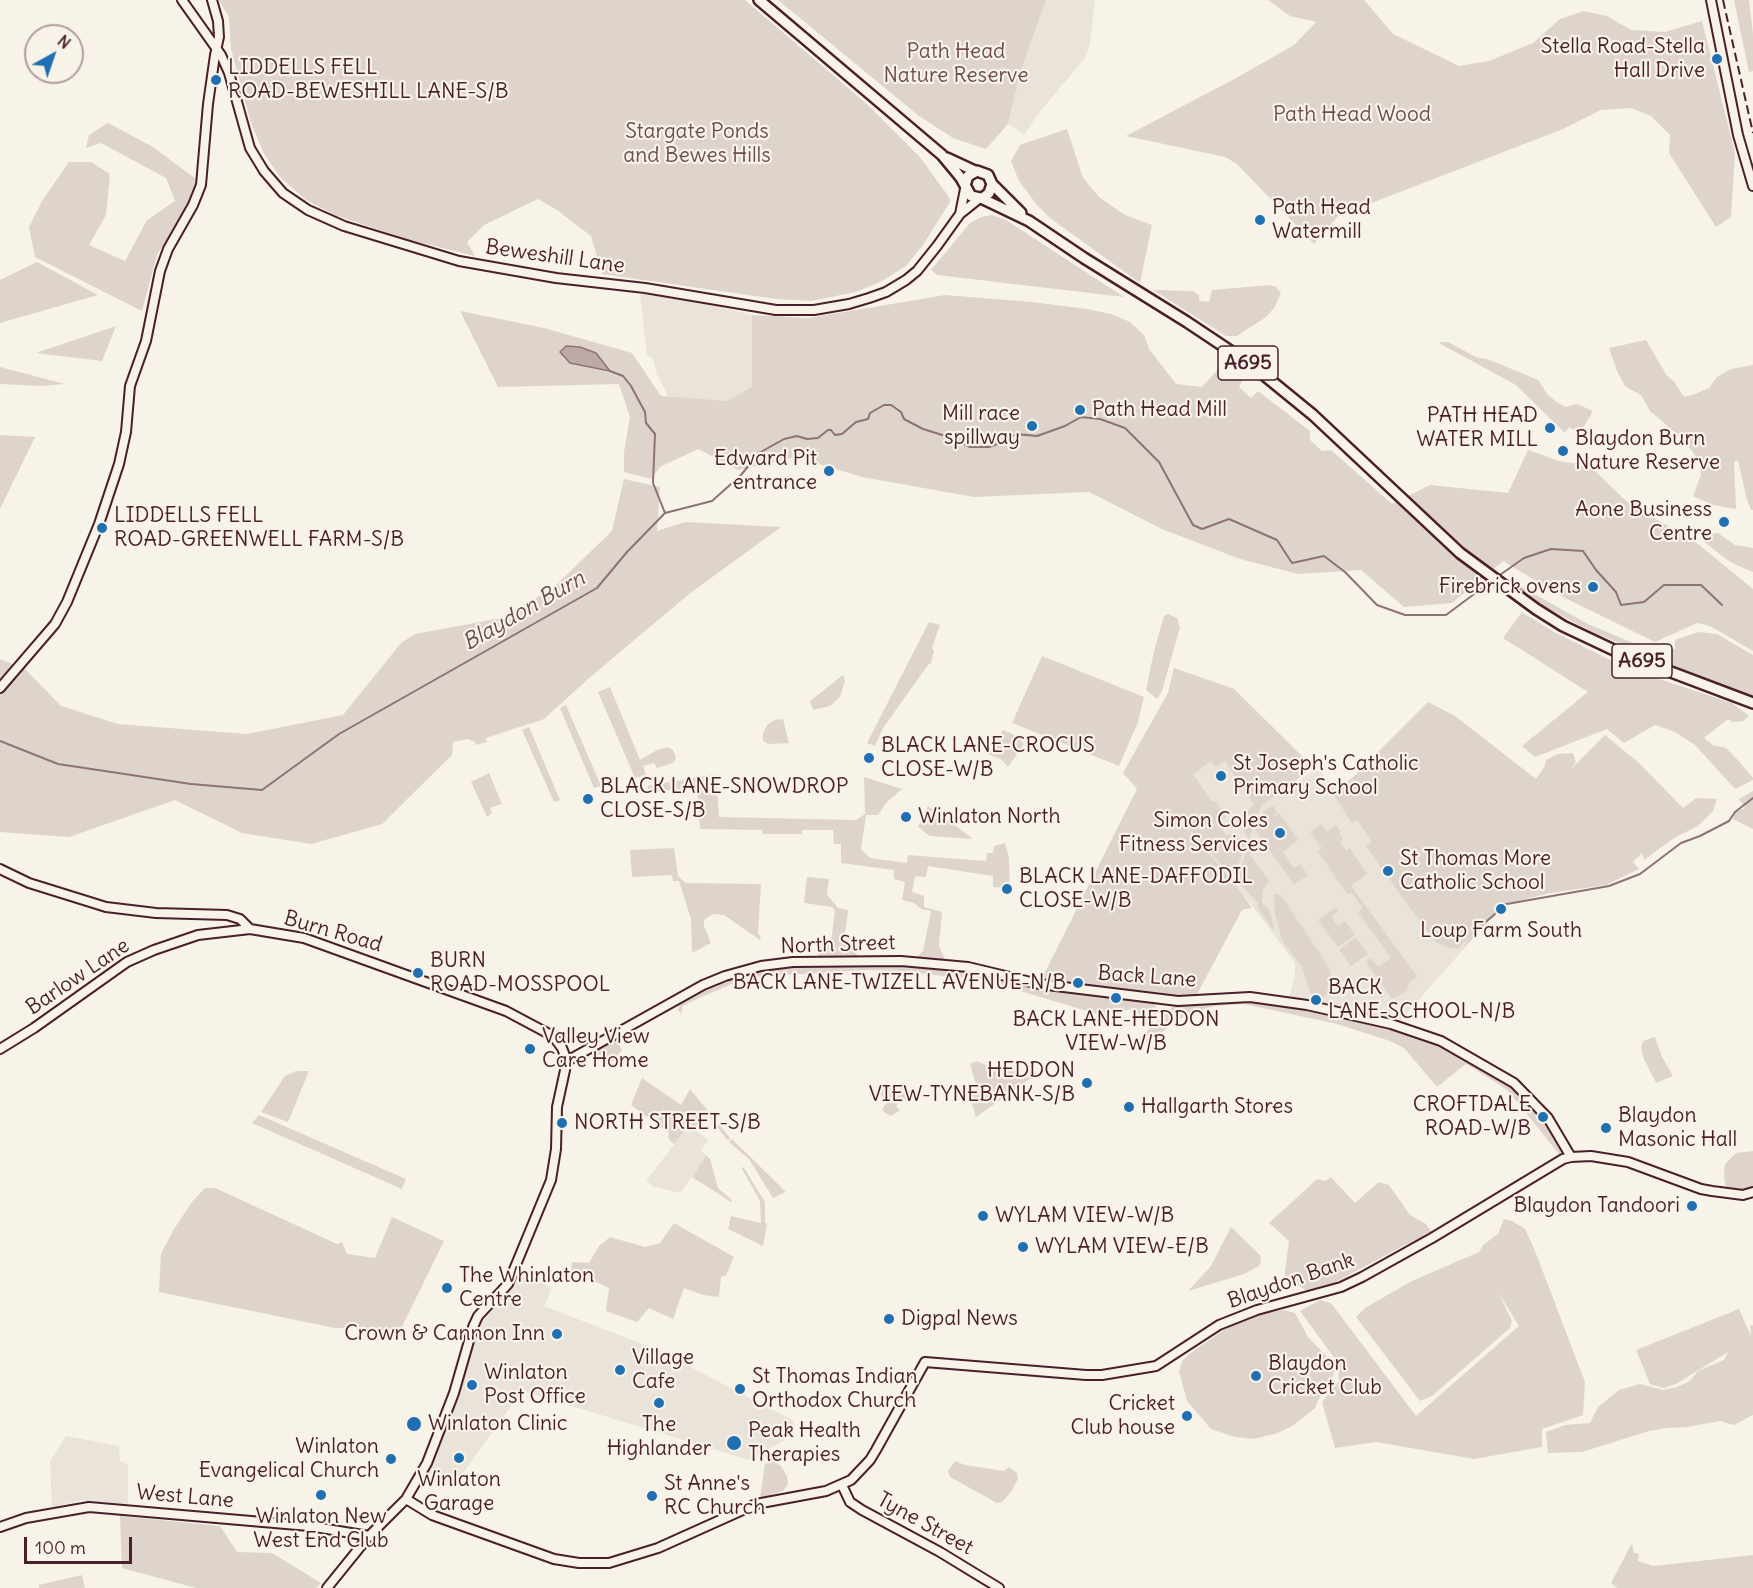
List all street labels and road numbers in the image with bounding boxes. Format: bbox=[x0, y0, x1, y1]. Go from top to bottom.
street label: Beweshill Lane bbox=[484, 235, 626, 279]
road number: A695 bbox=[1218, 346, 1278, 380]
road number: A695 bbox=[1612, 644, 1672, 678]
street label: Burn Road bbox=[281, 906, 385, 958]
street label: North Street bbox=[780, 930, 896, 960]
street label: Barlow Lane bbox=[22, 933, 134, 1021]
street label: Back Lane bbox=[1097, 961, 1197, 993]
street label: Blaydon Bank bbox=[1224, 1248, 1358, 1314]
street label: West Lane bbox=[135, 1480, 235, 1514]
street label: Tyne Street bbox=[873, 1487, 977, 1561]

